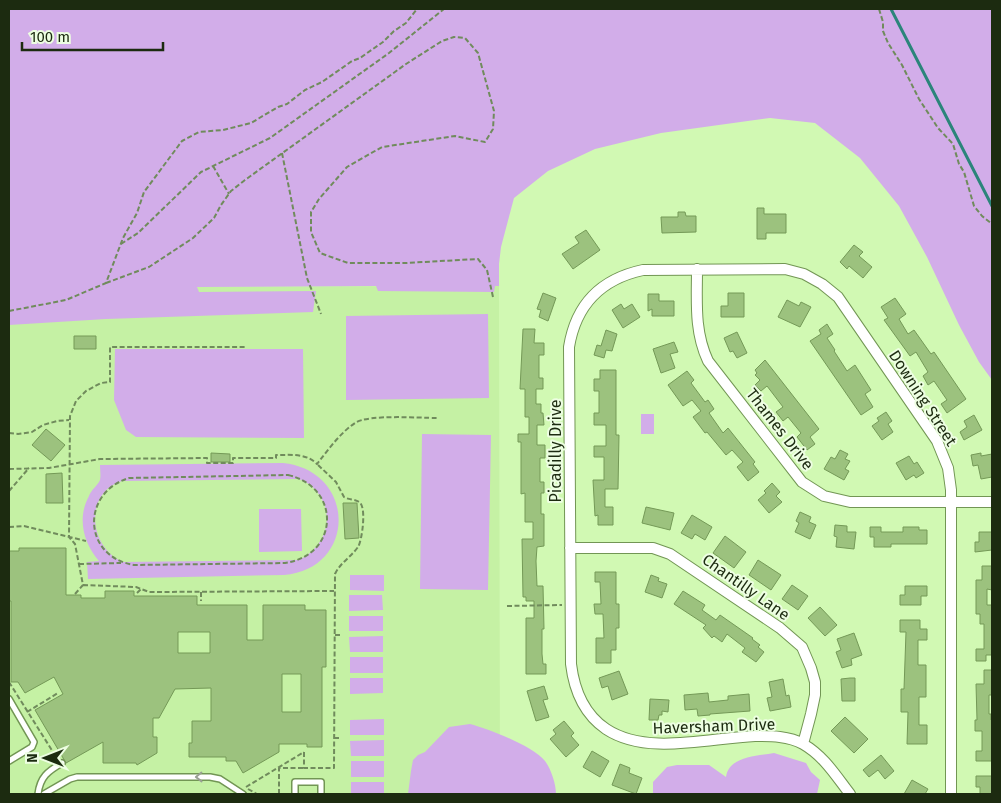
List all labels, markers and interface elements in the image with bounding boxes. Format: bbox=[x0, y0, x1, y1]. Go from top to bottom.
scale bar bbox=[22, 20, 164, 52]
text: 100 m bbox=[30, 28, 70, 46]
street label: Downing Street bbox=[885, 347, 961, 450]
street label: Thames Drive bbox=[742, 385, 818, 473]
street label: Picadilly Drive bbox=[546, 400, 565, 502]
street label: Chantilly Lane bbox=[699, 550, 793, 624]
street label: Haversham Drive bbox=[652, 714, 776, 738]
north arrow bbox=[20, 733, 70, 783]
text: N bbox=[24, 753, 41, 763]
one-way arrow bbox=[195, 772, 202, 782]

